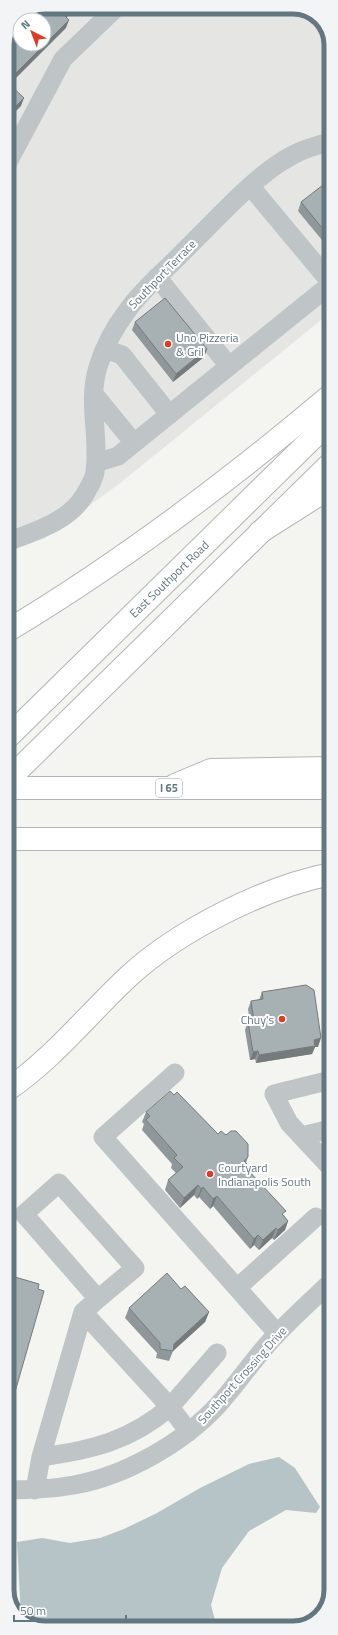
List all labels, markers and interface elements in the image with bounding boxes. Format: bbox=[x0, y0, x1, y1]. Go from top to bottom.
north arrow bbox=[12, 12, 52, 52]
text: N bbox=[17, 16, 33, 33]
street label: Southport Terrace bbox=[124, 235, 200, 313]
place label: Uno Pizzeria & Gril bbox=[176, 328, 239, 361]
marker: Uno Pizzeria & Gril bbox=[163, 339, 173, 349]
street label: East Southport Road bbox=[125, 536, 213, 622]
road number: I 65 bbox=[156, 779, 182, 797]
place label: Chuy's bbox=[241, 1010, 274, 1029]
marker: Chuy's bbox=[277, 1014, 287, 1024]
place label: Courtyard Indianapolis South bbox=[218, 1158, 311, 1191]
marker: Courtyard Indianapolis South bbox=[205, 1169, 215, 1179]
street label: Southport Crossing Drive bbox=[193, 1322, 291, 1428]
scale bar bbox=[14, 1597, 126, 1623]
text: 50 m bbox=[20, 1601, 46, 1620]

